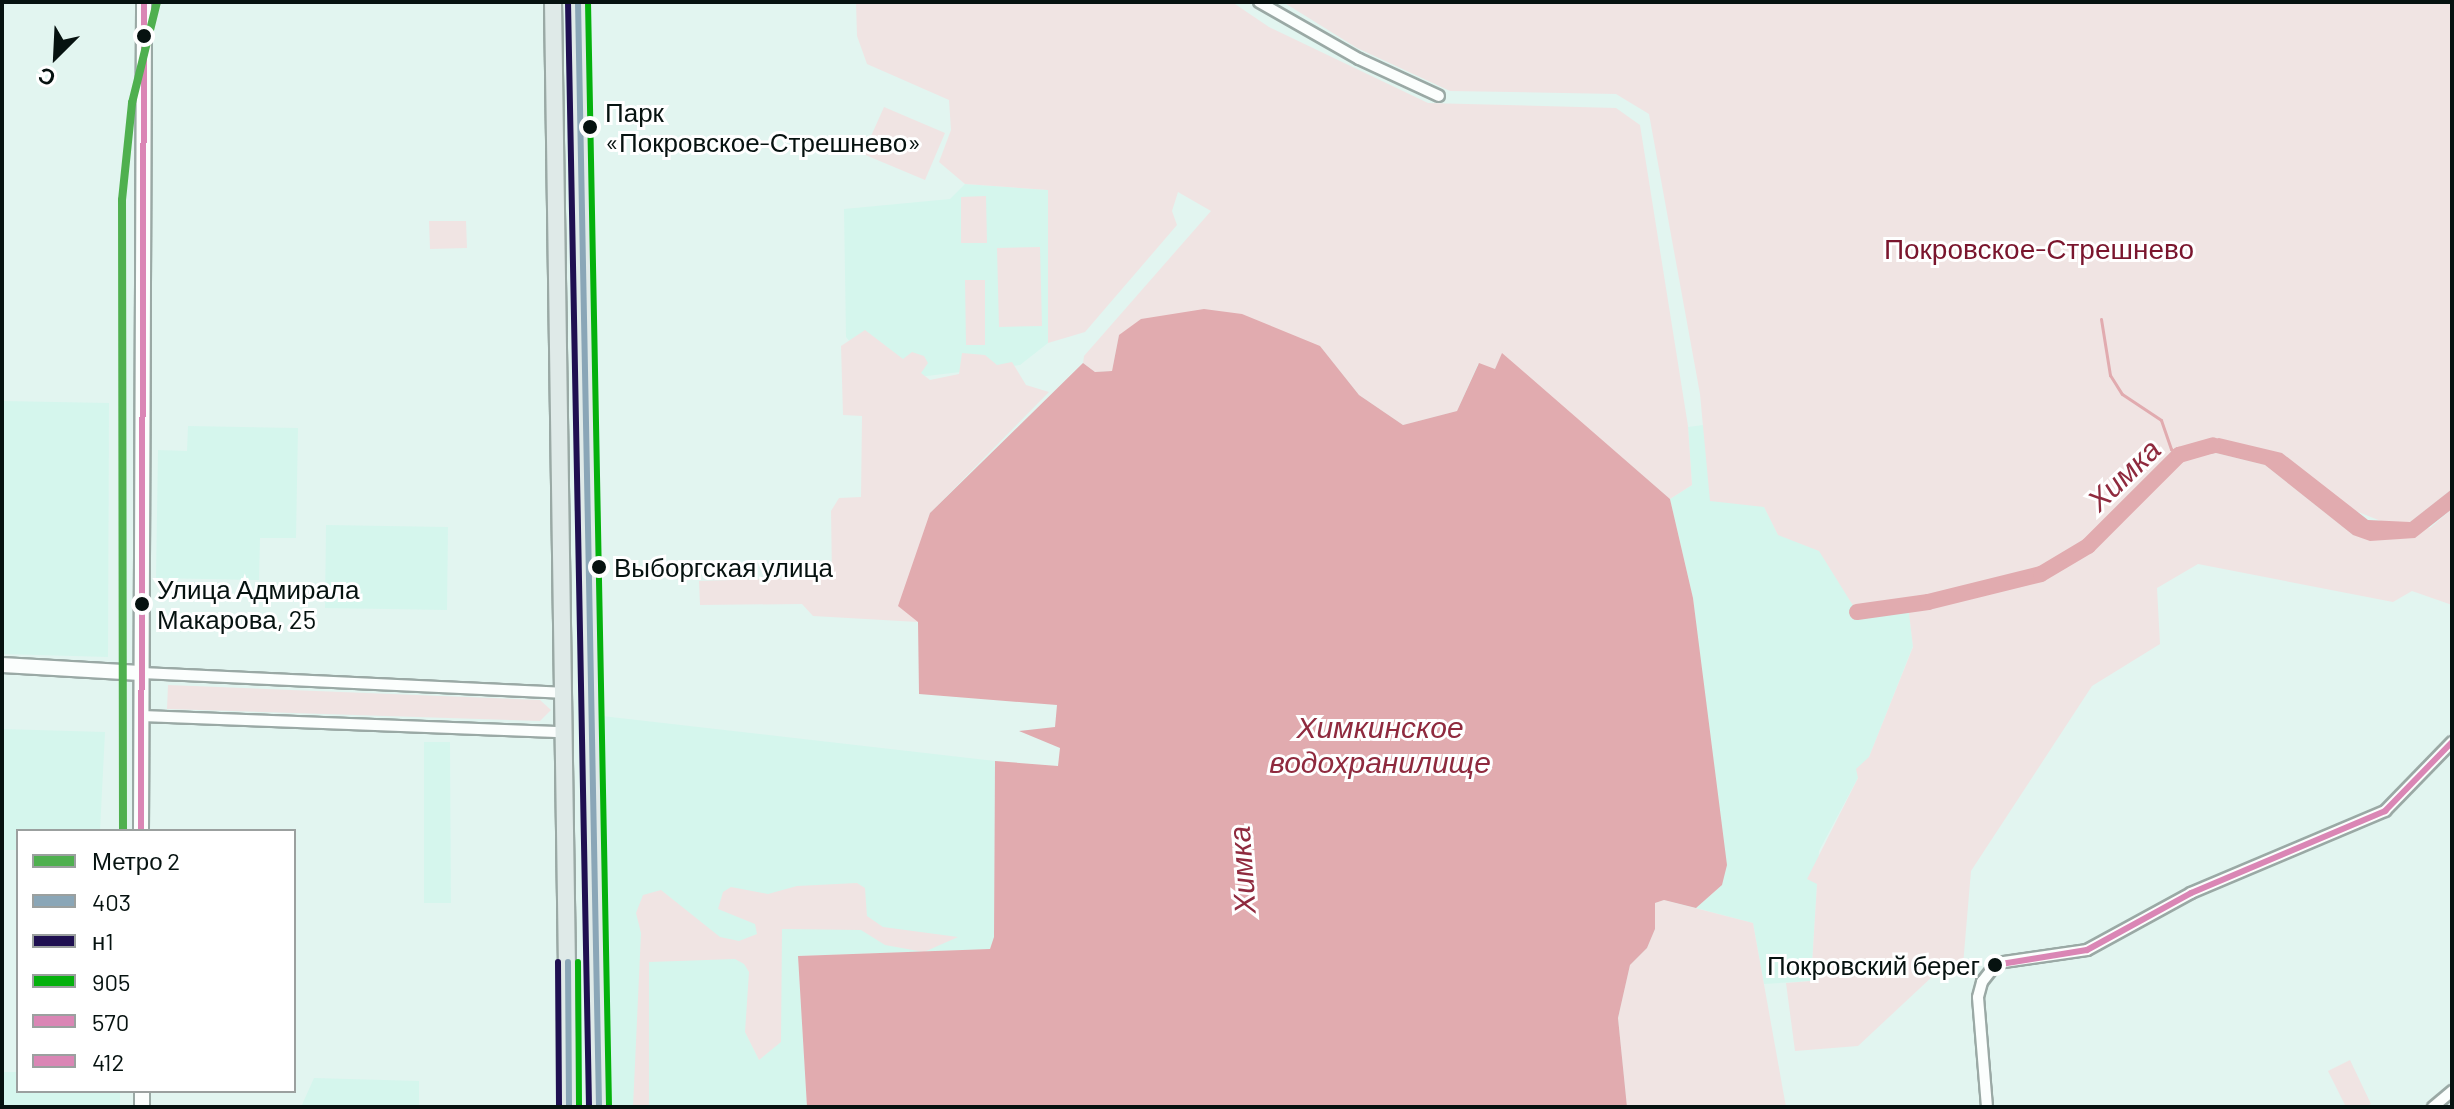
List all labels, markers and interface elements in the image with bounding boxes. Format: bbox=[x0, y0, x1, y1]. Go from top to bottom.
north arrow bbox=[16, 16, 96, 96]
unlabelled marker bbox=[136, 28, 152, 44]
text: С bbox=[34, 63, 59, 93]
place label: Парк «Покровское-Стрешнево» bbox=[605, 96, 921, 158]
marker: Парк «Покровское-Стрешнево» bbox=[582, 119, 598, 135]
park label: Покровское-Стрешнево bbox=[1884, 231, 2194, 265]
water label: Химка bbox=[2079, 430, 2167, 518]
place label: Выборгская улица bbox=[614, 551, 833, 583]
marker: Выборгская улица bbox=[591, 559, 607, 575]
place label: Улица Адмирала Макарова, 25 bbox=[157, 573, 359, 634]
marker: Улица Адмирала Макарова, 25 bbox=[134, 596, 150, 612]
water label: Химкинское водохранилище bbox=[1269, 708, 1491, 778]
water label: Химка bbox=[1220, 825, 1262, 915]
legend bbox=[16, 829, 296, 1093]
text: Метро 2 bbox=[92, 846, 180, 875]
text: 403 bbox=[92, 887, 131, 916]
text: н1 bbox=[92, 926, 114, 955]
place label: Покровский берег bbox=[1767, 949, 1980, 981]
marker: Покровский берег bbox=[1987, 957, 2003, 973]
text: 905 bbox=[92, 967, 130, 996]
text: 570 bbox=[92, 1007, 129, 1036]
text: 412 bbox=[92, 1047, 124, 1076]

